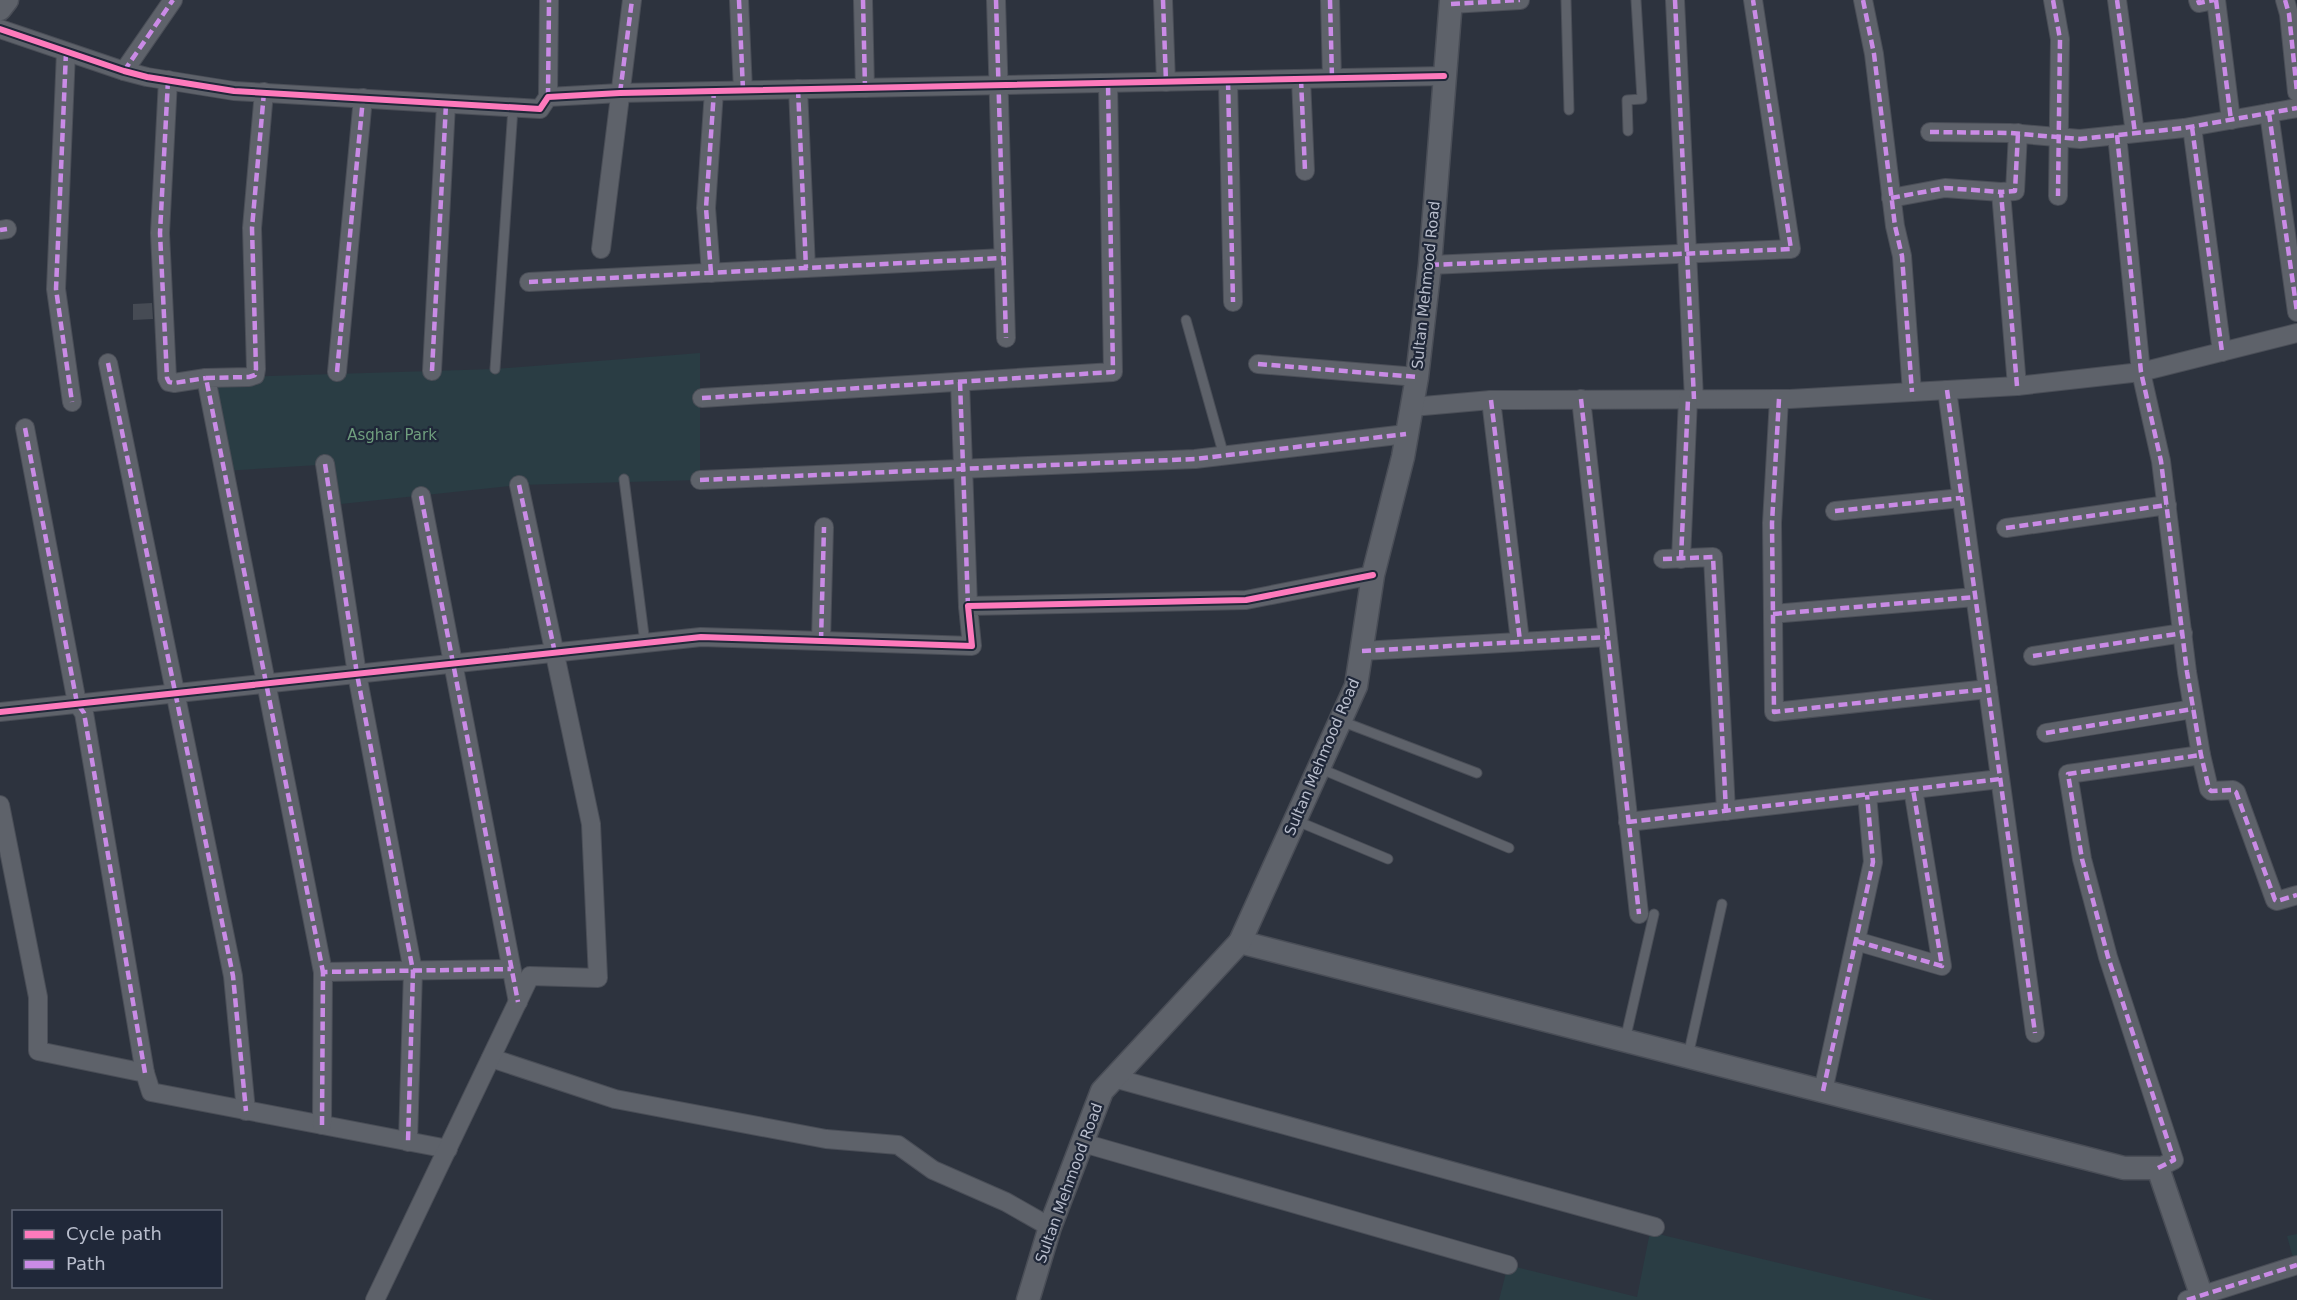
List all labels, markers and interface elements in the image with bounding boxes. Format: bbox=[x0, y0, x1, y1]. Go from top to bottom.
street label: Sultan Mehmood Road bbox=[1408, 200, 1444, 370]
park label: Asghar Park bbox=[347, 426, 437, 444]
street label: Sultan Mehmood Road bbox=[1281, 676, 1363, 838]
street label: Sultan Mehmood Road bbox=[1032, 1100, 1106, 1266]
legend bbox=[12, 1210, 222, 1288]
text: Cycle path bbox=[66, 1223, 162, 1244]
text: Path bbox=[66, 1253, 106, 1274]

